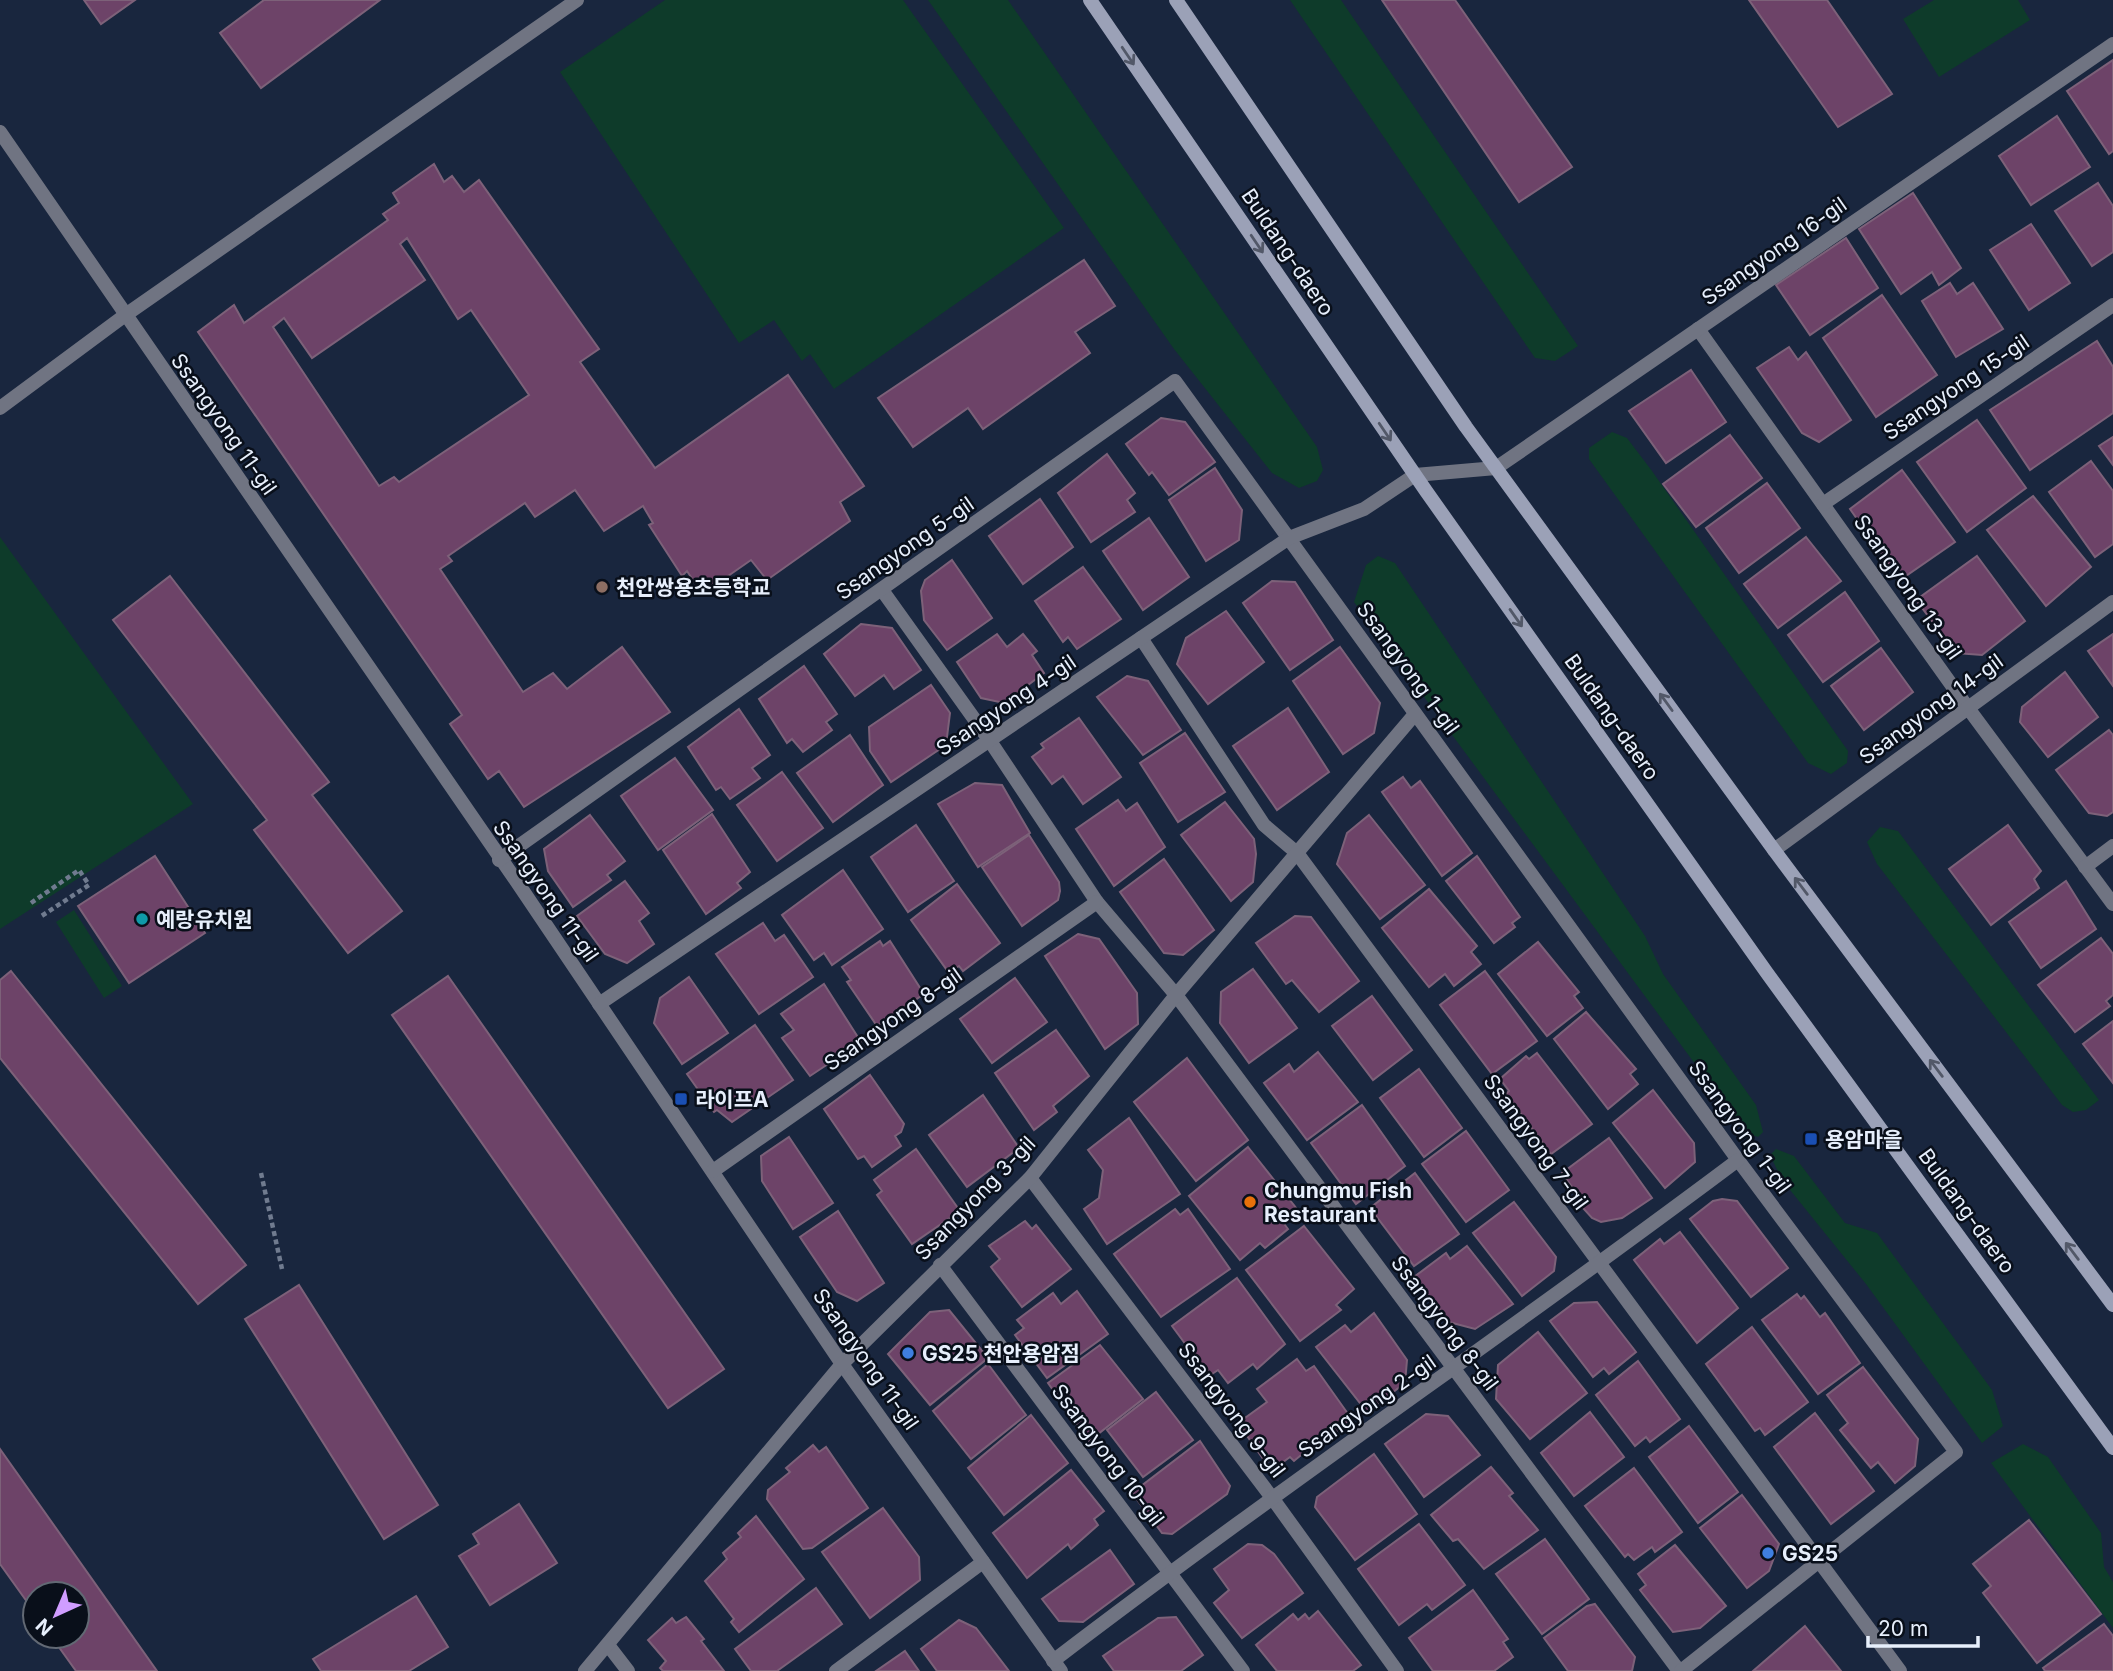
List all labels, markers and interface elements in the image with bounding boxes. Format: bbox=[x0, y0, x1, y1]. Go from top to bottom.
one-way arrow bbox=[1121, 46, 1135, 65]
street label: Buldang-daero bbox=[1236, 184, 1340, 320]
street label: Ssangyong 16-gil bbox=[1697, 192, 1851, 310]
one-way arrow bbox=[1250, 234, 1264, 253]
street label: Ssangyong 15-gil bbox=[1878, 329, 2034, 445]
street label: Ssangyong 11-gil bbox=[166, 349, 282, 499]
one-way arrow bbox=[1378, 422, 1393, 441]
street label: Ssangyong 5-gil bbox=[831, 491, 979, 605]
street label: Ssangyong 13-gil bbox=[1849, 510, 1967, 664]
place label: 천안쌍용초등학교 bbox=[616, 575, 771, 600]
marker: 천안쌍용초등학교 bbox=[594, 579, 610, 595]
street label: Ssangyong 1-gil bbox=[1351, 597, 1465, 739]
one-way arrow bbox=[1509, 608, 1523, 627]
street label: Ssangyong 14-gil bbox=[1854, 648, 2008, 770]
street label: Ssangyong 4-gil bbox=[931, 649, 1081, 761]
street label: Buldang-daero bbox=[1559, 649, 1665, 785]
one-way arrow bbox=[1659, 693, 1674, 712]
street label: Ssangyong 11-gil bbox=[488, 816, 604, 966]
one-way arrow bbox=[1793, 877, 1808, 895]
place label: 예랑유치원 bbox=[156, 907, 253, 932]
marker: 예랑유치원 bbox=[134, 911, 150, 927]
street label: Ssangyong 8-gil bbox=[819, 962, 967, 1076]
street label: Ssangyong 1-gil bbox=[1683, 1056, 1797, 1198]
one-way arrow bbox=[1929, 1059, 1944, 1078]
street label: Ssangyong 7-gil bbox=[1478, 1069, 1594, 1215]
place label: 라이프A bbox=[695, 1087, 769, 1112]
marker: 라이프A bbox=[673, 1091, 689, 1107]
place label: 용암마을 bbox=[1825, 1127, 1902, 1152]
street label: Ssangyong 3-gil bbox=[910, 1131, 1040, 1265]
marker: 용암마을 bbox=[1803, 1131, 1819, 1147]
street label: Buldang-daero bbox=[1913, 1144, 2021, 1278]
place label: Chungmu Fish Restaurant bbox=[1264, 1178, 1412, 1227]
marker: Chungmu Fish Restaurant bbox=[1242, 1194, 1258, 1210]
one-way arrow bbox=[2065, 1242, 2080, 1260]
street label: Ssangyong 8-gil bbox=[1386, 1251, 1504, 1395]
street label: Ssangyong 11-gil bbox=[808, 1284, 924, 1434]
street label: Ssangyong 9-gil bbox=[1173, 1338, 1291, 1482]
place label: GS25 천안용암점 bbox=[922, 1341, 1080, 1366]
marker: GS25 천안용암점 bbox=[900, 1345, 916, 1361]
street label: Ssangyong 2-gil bbox=[1293, 1349, 1441, 1463]
street label: Ssangyong 10-gil bbox=[1046, 1379, 1170, 1531]
place label: GS25 bbox=[1782, 1541, 1838, 1566]
marker: GS25 bbox=[1760, 1545, 1776, 1561]
north arrow bbox=[21, 1580, 91, 1650]
scale bar bbox=[1868, 1604, 1978, 1648]
text: N bbox=[31, 1614, 58, 1640]
text: 20 m bbox=[1878, 1616, 1928, 1641]

